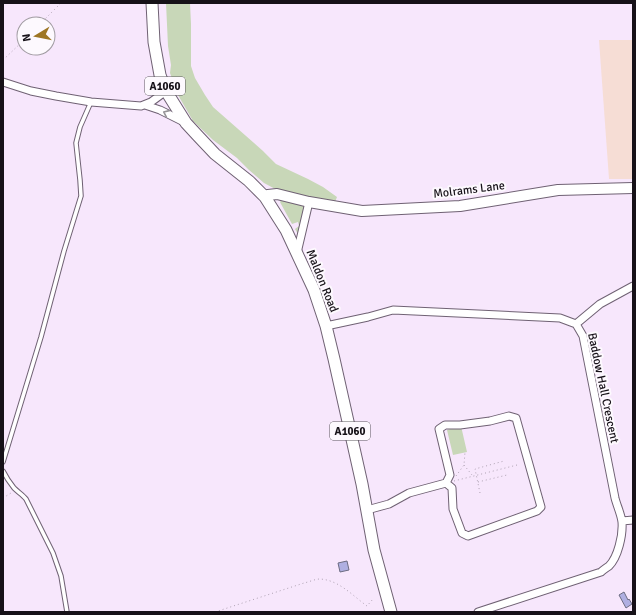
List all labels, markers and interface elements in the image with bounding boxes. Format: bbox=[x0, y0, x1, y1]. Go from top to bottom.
north arrow bbox=[16, 16, 56, 56]
text: N bbox=[20, 33, 34, 43]
road number: A1060 bbox=[145, 77, 185, 95]
one-way arrow bbox=[163, 110, 170, 118]
street label: Molrams Lane bbox=[432, 178, 506, 202]
street label: Maldon Road bbox=[303, 247, 341, 315]
street label: Baddow Hall Crescent bbox=[584, 332, 622, 444]
road number: A1060 bbox=[330, 422, 370, 440]

